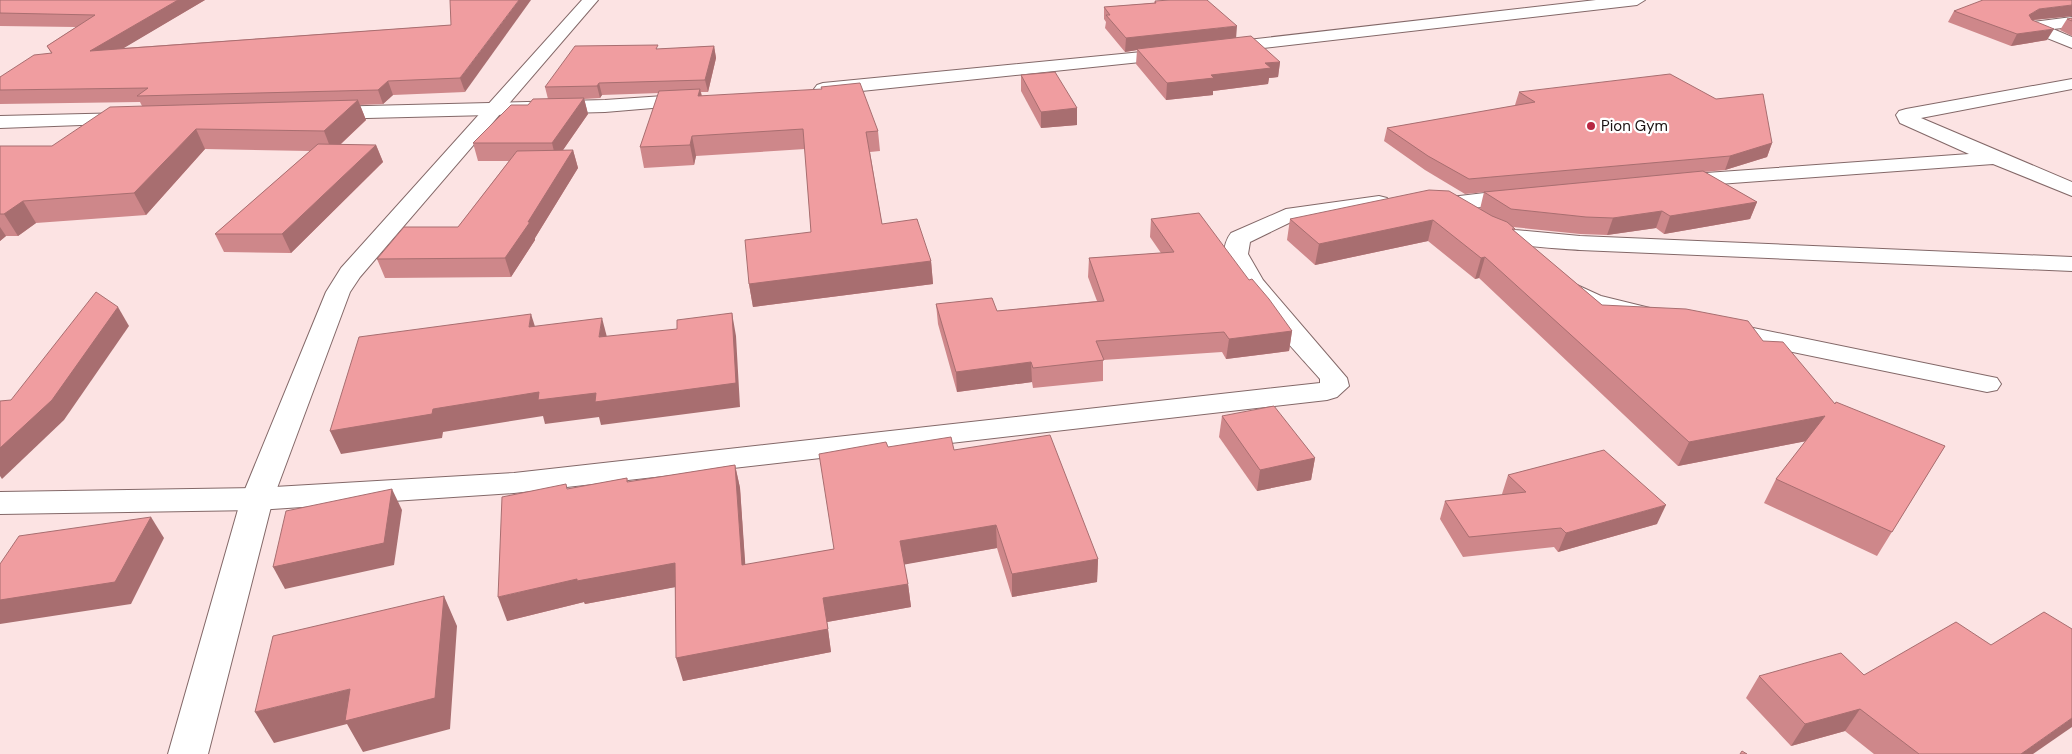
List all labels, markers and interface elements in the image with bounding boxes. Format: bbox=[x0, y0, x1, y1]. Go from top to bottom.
place label: Pion Gym bbox=[1601, 116, 1668, 136]
marker: Pion Gym bbox=[1585, 120, 1597, 132]

